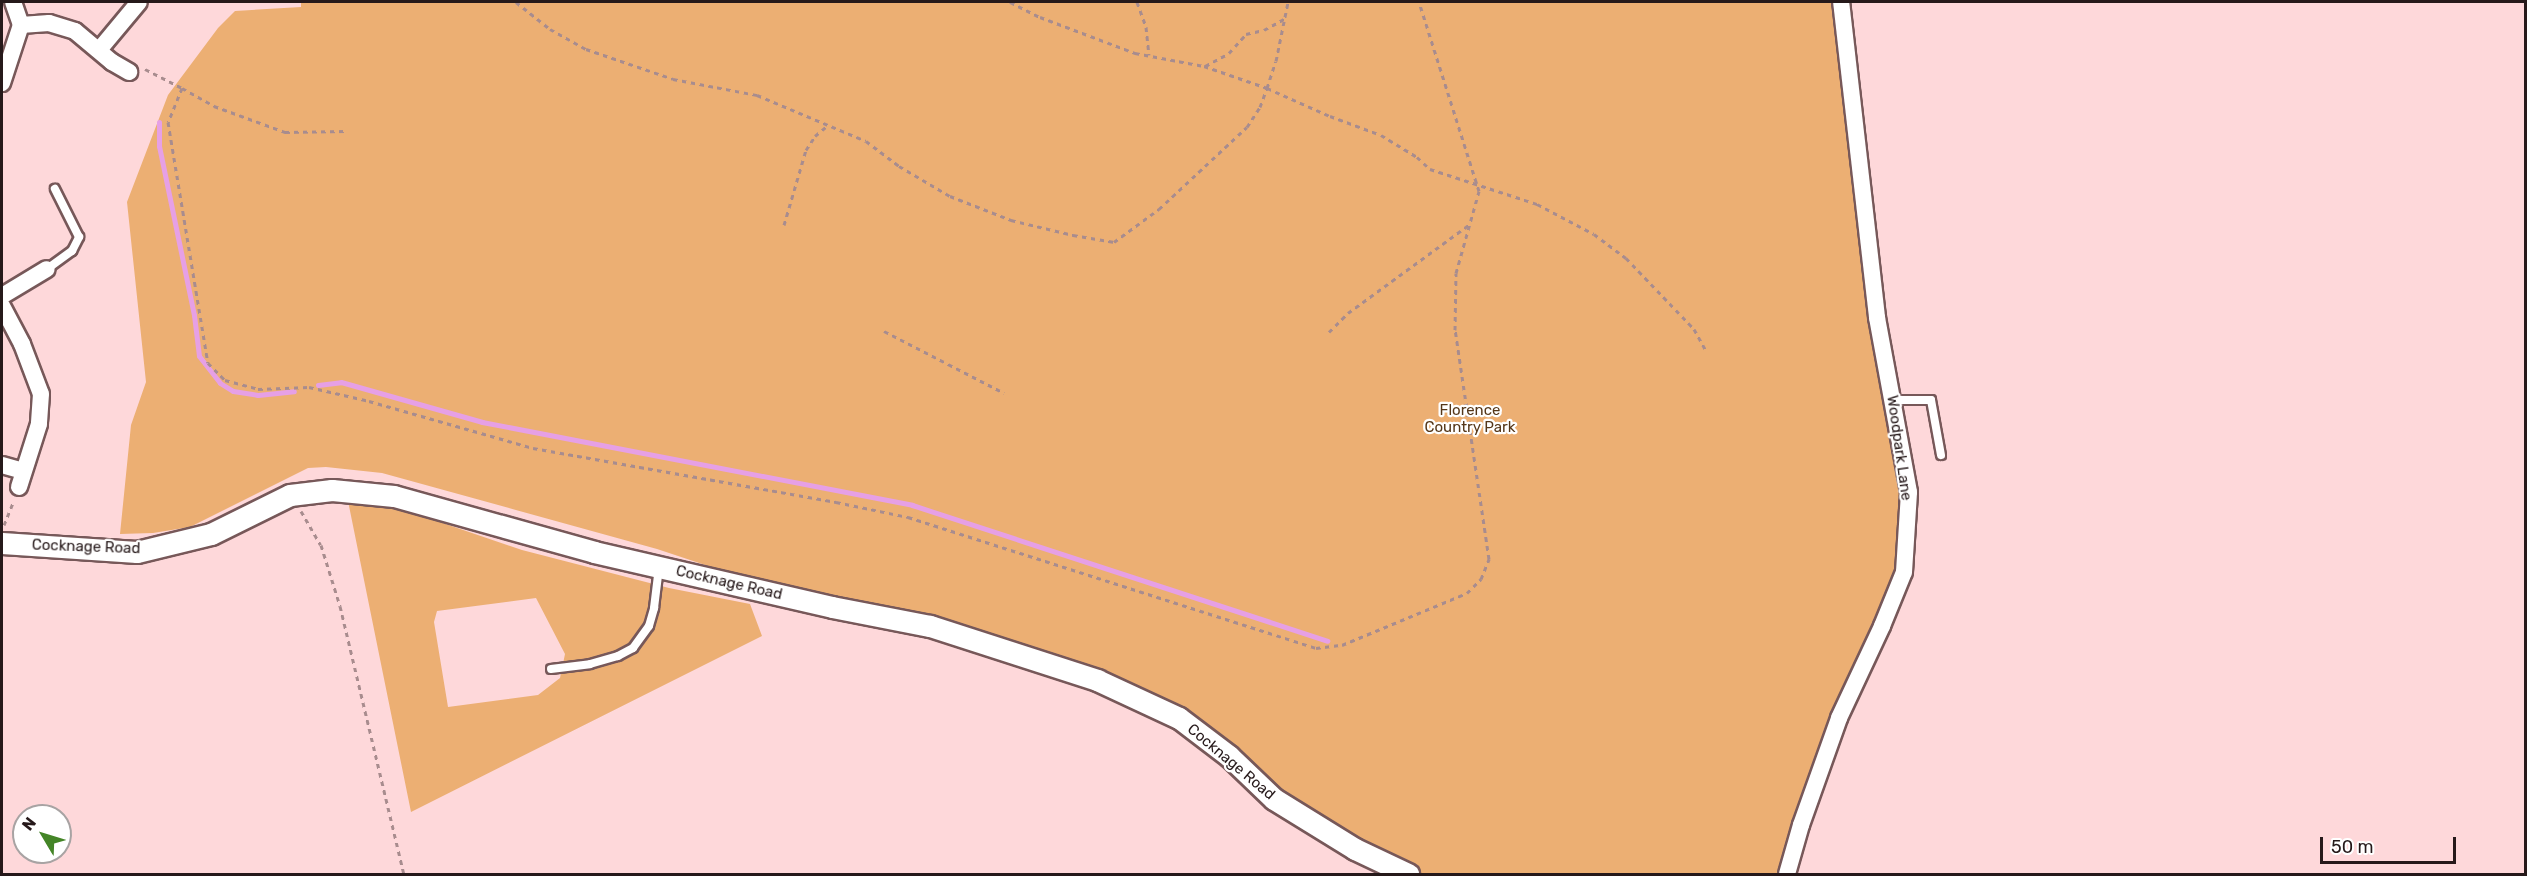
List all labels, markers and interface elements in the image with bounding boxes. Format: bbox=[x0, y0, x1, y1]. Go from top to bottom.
street label: Woodpark Lane bbox=[1883, 394, 1915, 502]
park label: Florence Country Park bbox=[1424, 401, 1516, 436]
street label: Cocknage Road bbox=[31, 536, 141, 558]
street label: Cocknage Road bbox=[674, 562, 784, 604]
street label: Cocknage Road bbox=[1184, 720, 1278, 804]
north arrow bbox=[12, 804, 72, 864]
text: N bbox=[18, 813, 40, 834]
scale bar bbox=[2323, 825, 2460, 863]
text: 50 m bbox=[2331, 836, 2374, 858]

